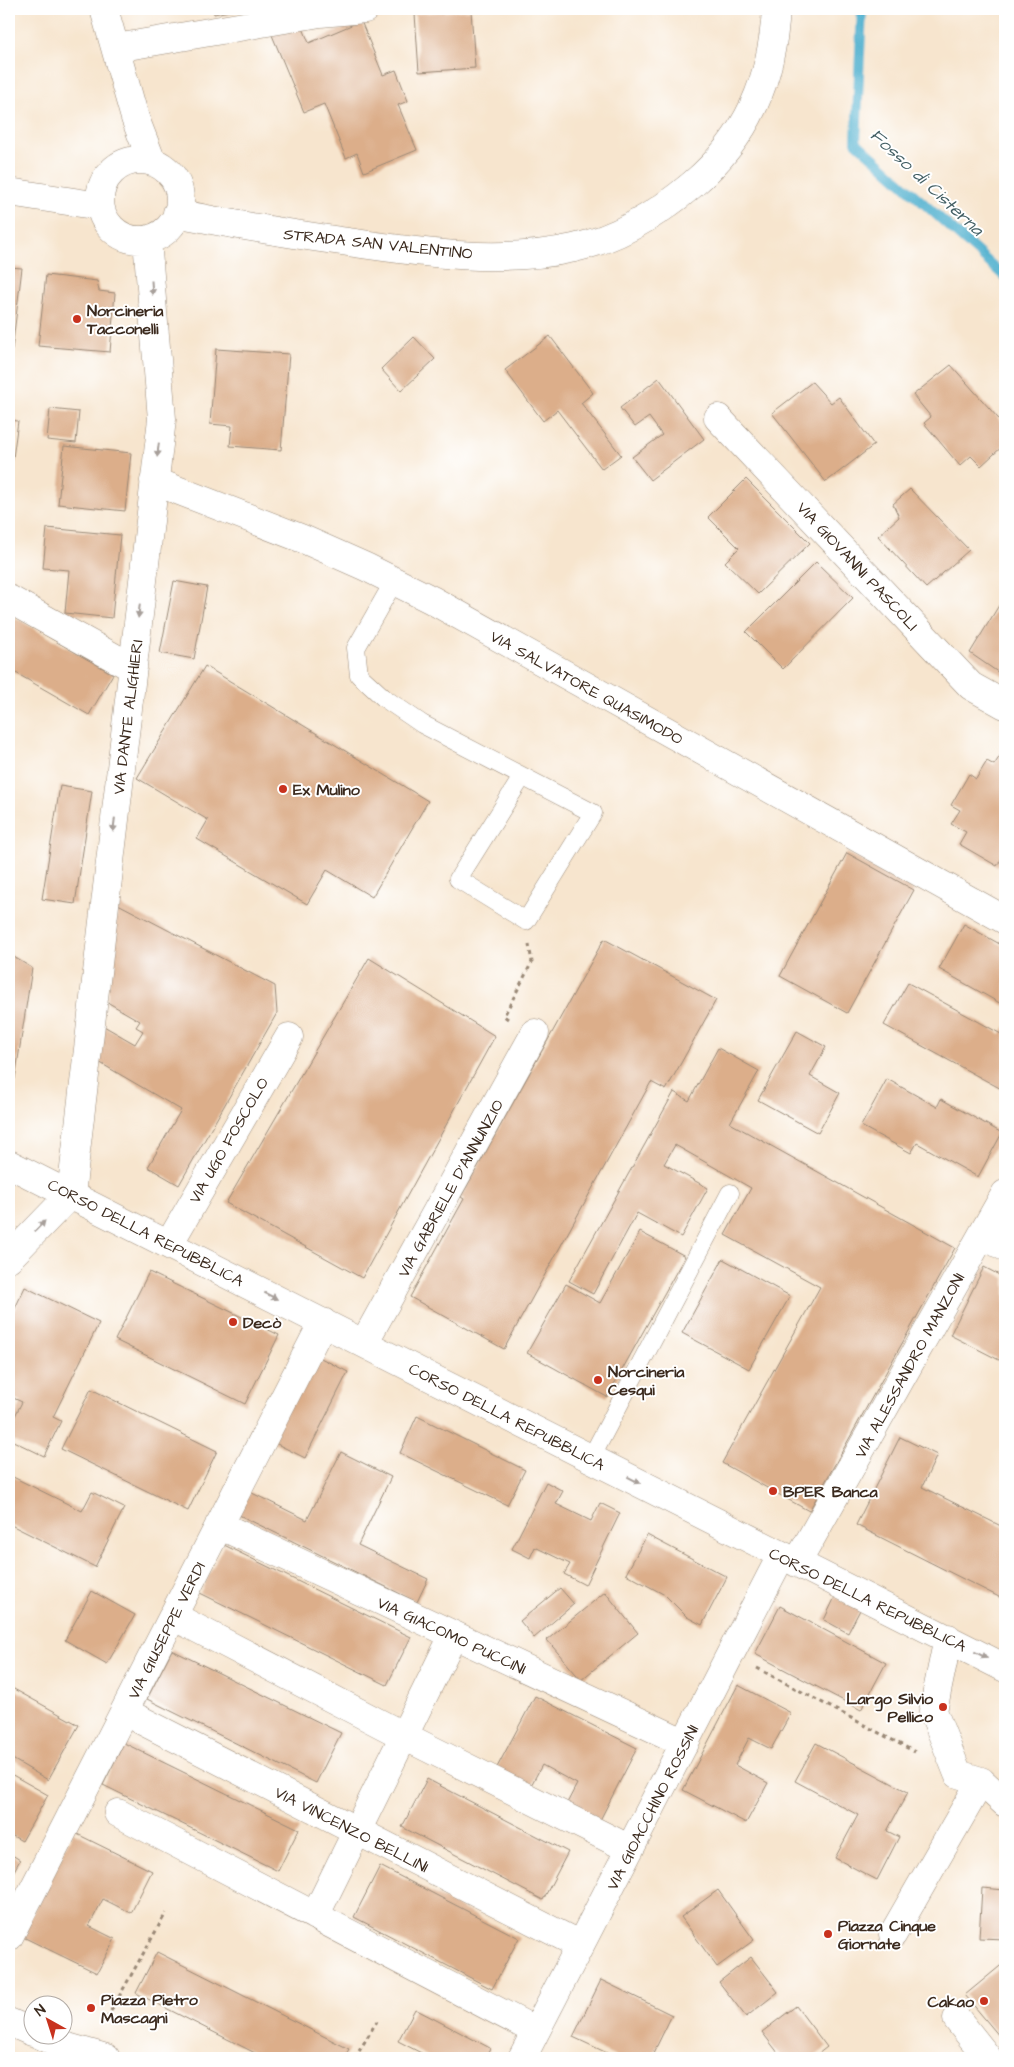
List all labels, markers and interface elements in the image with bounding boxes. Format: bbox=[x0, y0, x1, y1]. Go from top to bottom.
water label: Fosso di Cisterna bbox=[864, 123, 989, 242]
street label: STRADA SAN VALENTINO bbox=[282, 223, 474, 265]
one-way arrow bbox=[148, 280, 156, 296]
place label: Norcineria Tacconelli bbox=[86, 300, 164, 340]
marker: Norcineria Tacconelli bbox=[71, 313, 83, 325]
one-way arrow bbox=[154, 442, 162, 458]
street label: VIA GIOVANNI PASCOLI bbox=[792, 497, 923, 636]
one-way arrow bbox=[135, 604, 143, 620]
street label: VIA SALVATORE QUASIMODO bbox=[486, 626, 687, 750]
street label: VIA DANTE ALIGHIERI bbox=[108, 638, 148, 796]
place label: Ex Mulino bbox=[293, 779, 361, 801]
marker: Ex Mulino bbox=[277, 783, 289, 795]
one-way arrow bbox=[110, 817, 118, 833]
street label: VIA UGO FOSCOLO bbox=[184, 1073, 274, 1208]
street label: VIA GABRIELE D'ANNUNZIO bbox=[393, 1095, 509, 1281]
street label: CORSO DELLA REPUBBLICA bbox=[44, 1174, 247, 1292]
one-way arrow bbox=[34, 1220, 46, 1232]
street label: VIA ALESSANDRO MANZONI bbox=[850, 1269, 970, 1462]
one-way arrow bbox=[264, 1292, 278, 1300]
place label: Decò bbox=[243, 1312, 282, 1334]
marker: Decò bbox=[227, 1316, 239, 1328]
street label: CORSO DELLA REPUBBLICA bbox=[405, 1358, 608, 1476]
place label: Norcineria Cesqui bbox=[608, 1361, 685, 1401]
marker: Norcineria Cesqui bbox=[592, 1374, 604, 1386]
one-way arrow bbox=[627, 1476, 641, 1484]
place label: BPER Banca bbox=[783, 1481, 879, 1503]
marker: BPER Banca bbox=[767, 1485, 779, 1497]
street label: CORSO DELLA REPUBBLICA bbox=[765, 1542, 970, 1657]
street label: VIA GIUSEPPE VERDI bbox=[123, 1558, 211, 1703]
street label: VIA GIACOMO PUCCINI bbox=[374, 1592, 530, 1680]
one-way arrow bbox=[974, 1651, 989, 1659]
place label: Largo Silvio Pellico bbox=[846, 1688, 934, 1728]
marker: Largo Silvio Pellico bbox=[937, 1701, 949, 1713]
street label: VIA GIOACCHINO ROSSINI bbox=[602, 1721, 704, 1894]
street label: VIA VINCENZO BELLINI bbox=[271, 1782, 432, 1878]
place label: Piazza Cinque Giornate bbox=[838, 1915, 936, 1955]
marker: Piazza Cinque Giornate bbox=[822, 1928, 834, 1940]
place label: Piazza Pietro Mascagni bbox=[101, 1989, 199, 2031]
place label: Cakao bbox=[928, 1991, 975, 2013]
north arrow bbox=[22, 1994, 72, 2044]
marker: Cakao bbox=[978, 1995, 990, 2007]
text: N bbox=[31, 2000, 50, 2021]
marker: Piazza Pietro Mascagni bbox=[85, 2002, 97, 2014]

